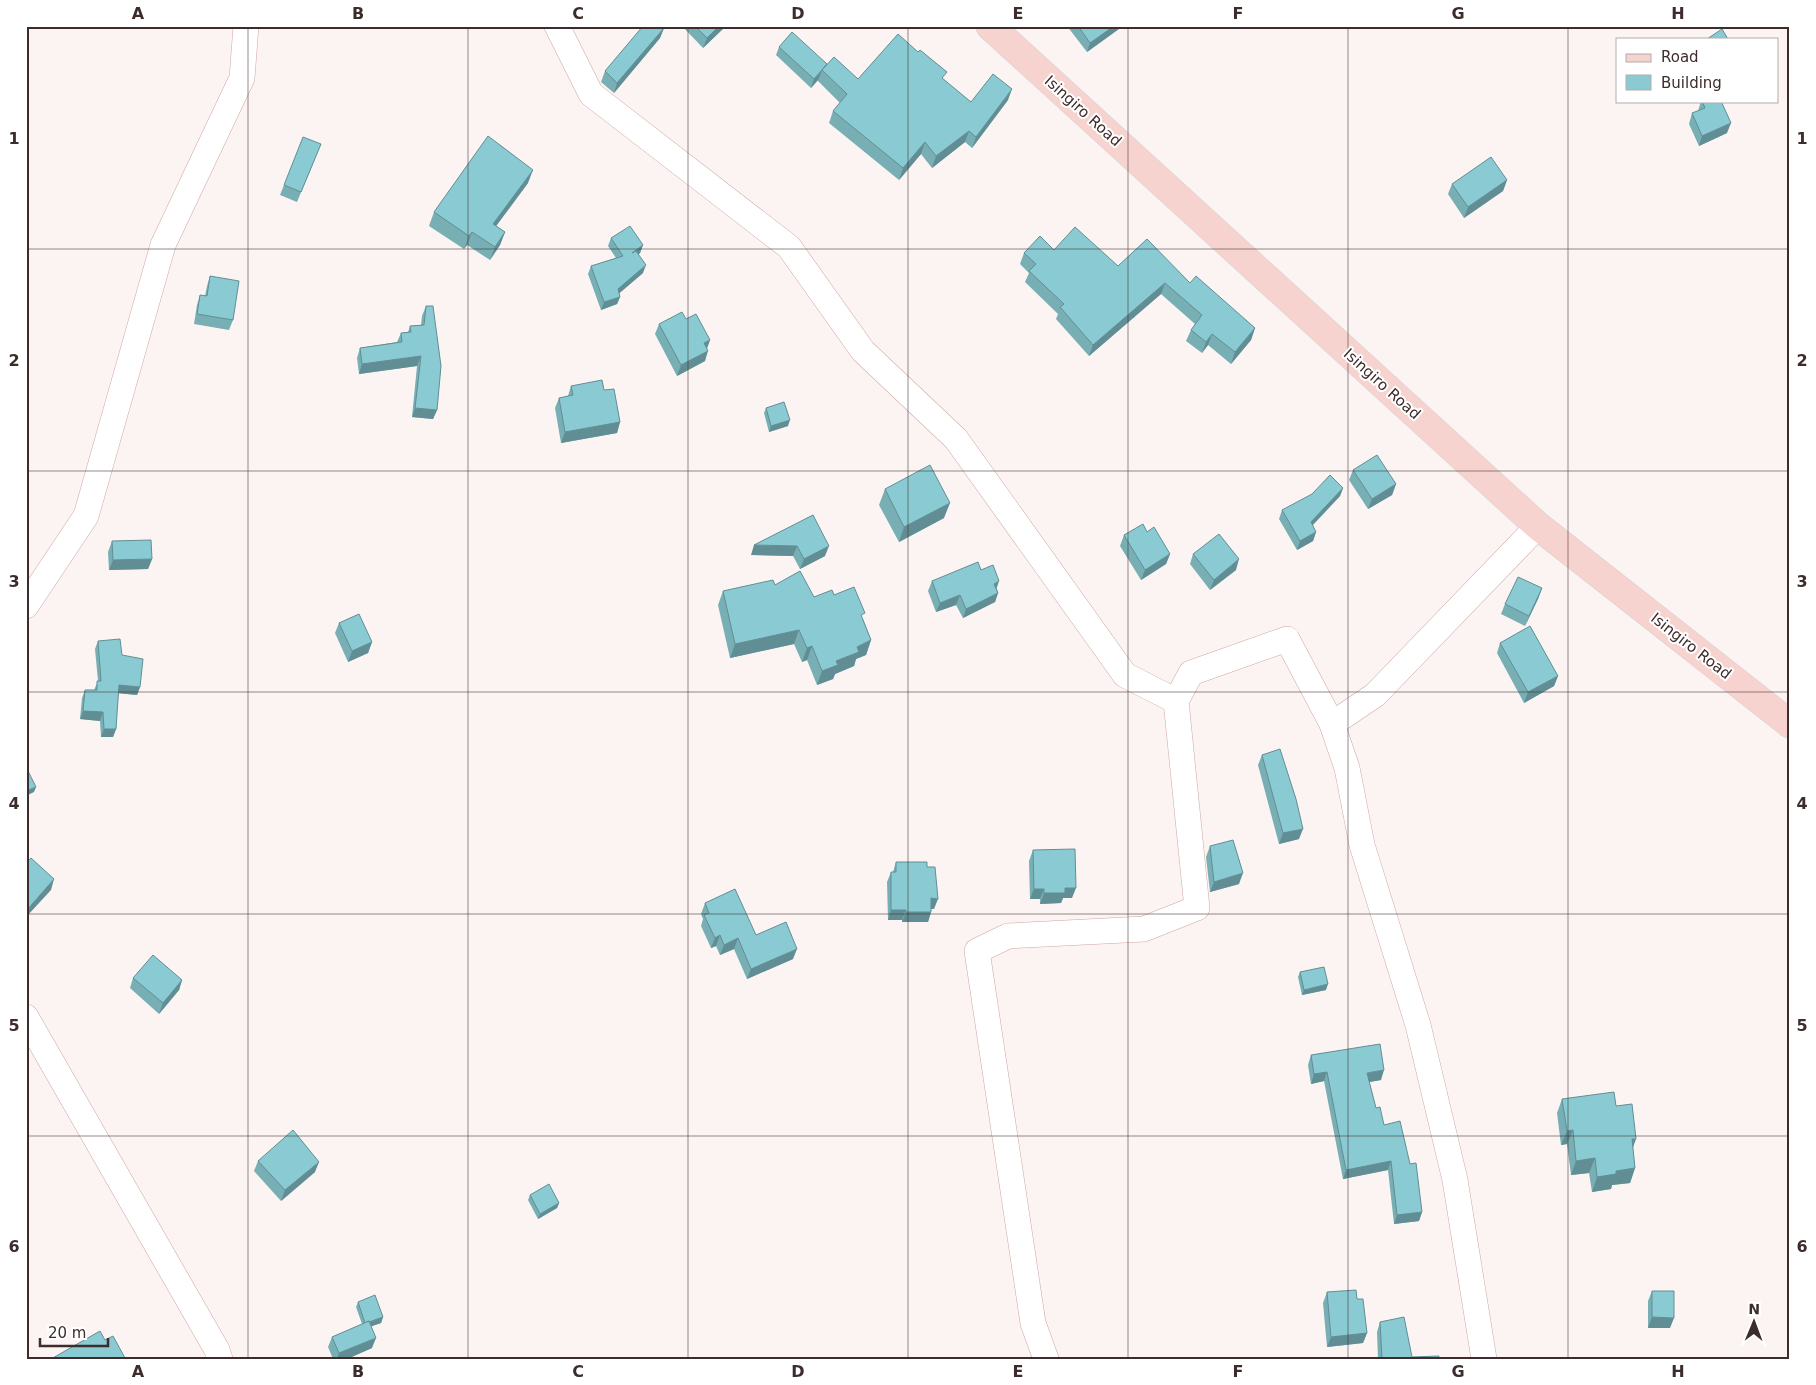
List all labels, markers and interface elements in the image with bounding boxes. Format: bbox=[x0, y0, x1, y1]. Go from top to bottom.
text: A bbox=[132, 4, 145, 23]
text: B bbox=[352, 4, 364, 23]
text: C bbox=[572, 4, 584, 23]
text: D bbox=[791, 4, 805, 23]
text: E bbox=[1013, 4, 1023, 23]
text: F bbox=[1233, 4, 1243, 23]
text: G bbox=[1451, 4, 1465, 23]
text: H bbox=[1671, 4, 1685, 23]
legend bbox=[1616, 38, 1778, 102]
text: Road bbox=[1661, 48, 1699, 66]
street label: Isingiro Road bbox=[1041, 72, 1125, 150]
text: Building bbox=[1661, 74, 1722, 92]
text: 1 bbox=[8, 129, 20, 148]
text: 1 bbox=[1796, 129, 1808, 148]
street label: Isingiro Road bbox=[1340, 345, 1424, 423]
text: 2 bbox=[8, 351, 20, 370]
text: 2 bbox=[1796, 351, 1808, 370]
text: 3 bbox=[8, 572, 20, 591]
text: 3 bbox=[1796, 572, 1808, 591]
street label: Isingiro Road bbox=[1647, 609, 1735, 683]
text: 4 bbox=[8, 794, 20, 813]
text: 4 bbox=[1796, 794, 1808, 813]
text: 5 bbox=[8, 1016, 20, 1035]
text: 5 bbox=[1796, 1016, 1808, 1035]
text: 6 bbox=[8, 1237, 20, 1256]
text: 6 bbox=[1796, 1237, 1808, 1256]
north arrow bbox=[1728, 1298, 1778, 1348]
text: N bbox=[1748, 1301, 1760, 1317]
scale bar bbox=[40, 1315, 108, 1347]
text: 20 m bbox=[48, 1324, 86, 1342]
text: A bbox=[132, 1362, 145, 1381]
text: B bbox=[352, 1362, 364, 1381]
text: C bbox=[572, 1362, 584, 1381]
text: D bbox=[791, 1362, 805, 1381]
text: E bbox=[1013, 1362, 1023, 1381]
text: F bbox=[1233, 1362, 1243, 1381]
text: G bbox=[1451, 1362, 1465, 1381]
text: H bbox=[1671, 1362, 1685, 1381]

